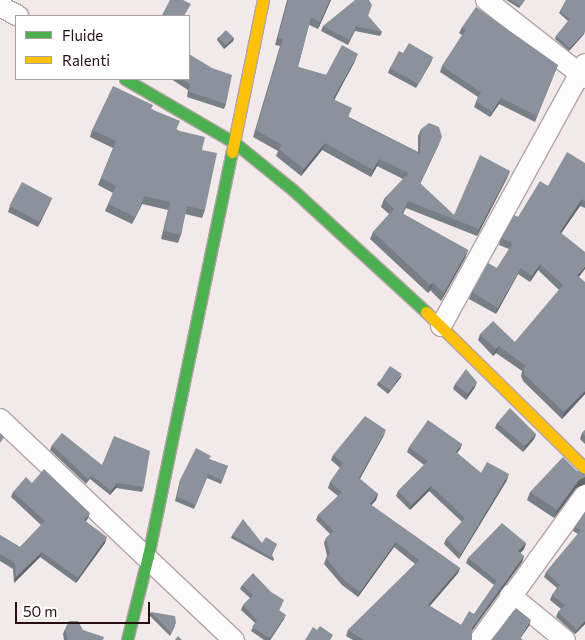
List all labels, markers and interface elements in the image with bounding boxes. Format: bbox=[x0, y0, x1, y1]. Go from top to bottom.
legend bbox=[15, 15, 190, 80]
text: Fluide bbox=[62, 26, 103, 44]
text: Ralenti bbox=[62, 51, 110, 69]
scale bar bbox=[18, 592, 152, 624]
text: 50 m bbox=[23, 602, 57, 620]

